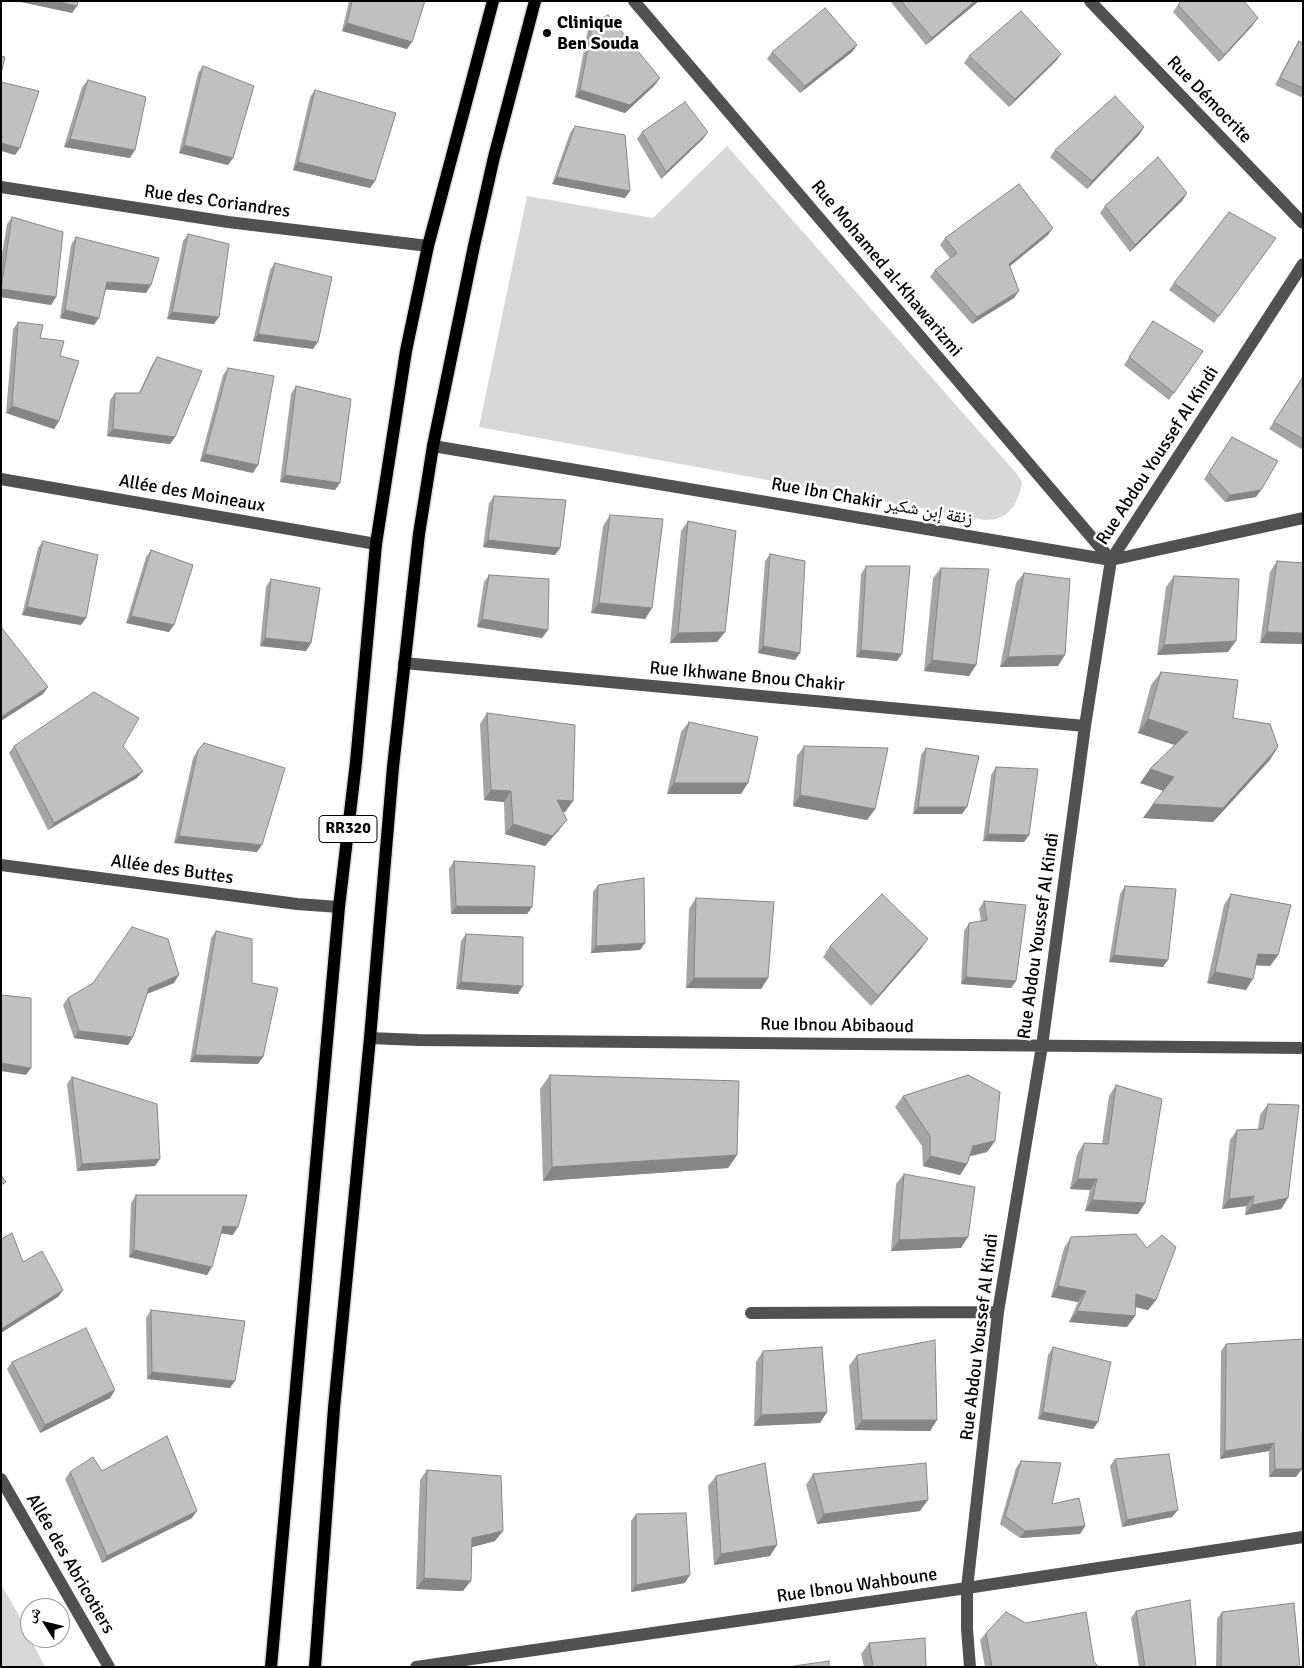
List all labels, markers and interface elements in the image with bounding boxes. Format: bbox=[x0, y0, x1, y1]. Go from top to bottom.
place label: Clinique Ben Souda bbox=[557, 12, 639, 54]
marker: Clinique Ben Souda bbox=[541, 27, 553, 39]
street label: Rue Démocrite bbox=[1162, 52, 1256, 148]
street label: Rue Mohamed al-Khawarizmi bbox=[806, 176, 966, 362]
street label: Rue des Coriandres bbox=[143, 181, 291, 223]
street label: Rue Abdou Youssef Al Kindi bbox=[1092, 363, 1224, 549]
street label: Allée des Moineaux bbox=[117, 470, 267, 518]
street label: Rue Ibn Chakir زنقة إبن شكير bbox=[769, 474, 975, 530]
street label: Rue Ikhwane Bnou Chakir bbox=[649, 658, 845, 696]
road number: RR320 bbox=[319, 816, 377, 842]
street label: Rue Abdou Youssef Al Kindi bbox=[1014, 831, 1064, 1041]
street label: Allée des Buttes bbox=[109, 851, 235, 889]
street label: Rue Ibnou Abibaoud bbox=[760, 1014, 914, 1038]
street label: Rue Abdou Youssef Al Kindi bbox=[957, 1232, 1003, 1442]
street label: Allée des Abricotiers bbox=[21, 1490, 119, 1638]
street label: Rue Ibnou Wahboune bbox=[775, 1564, 939, 1608]
north arrow bbox=[20, 1598, 70, 1648]
text: ش bbox=[22, 1603, 45, 1625]

